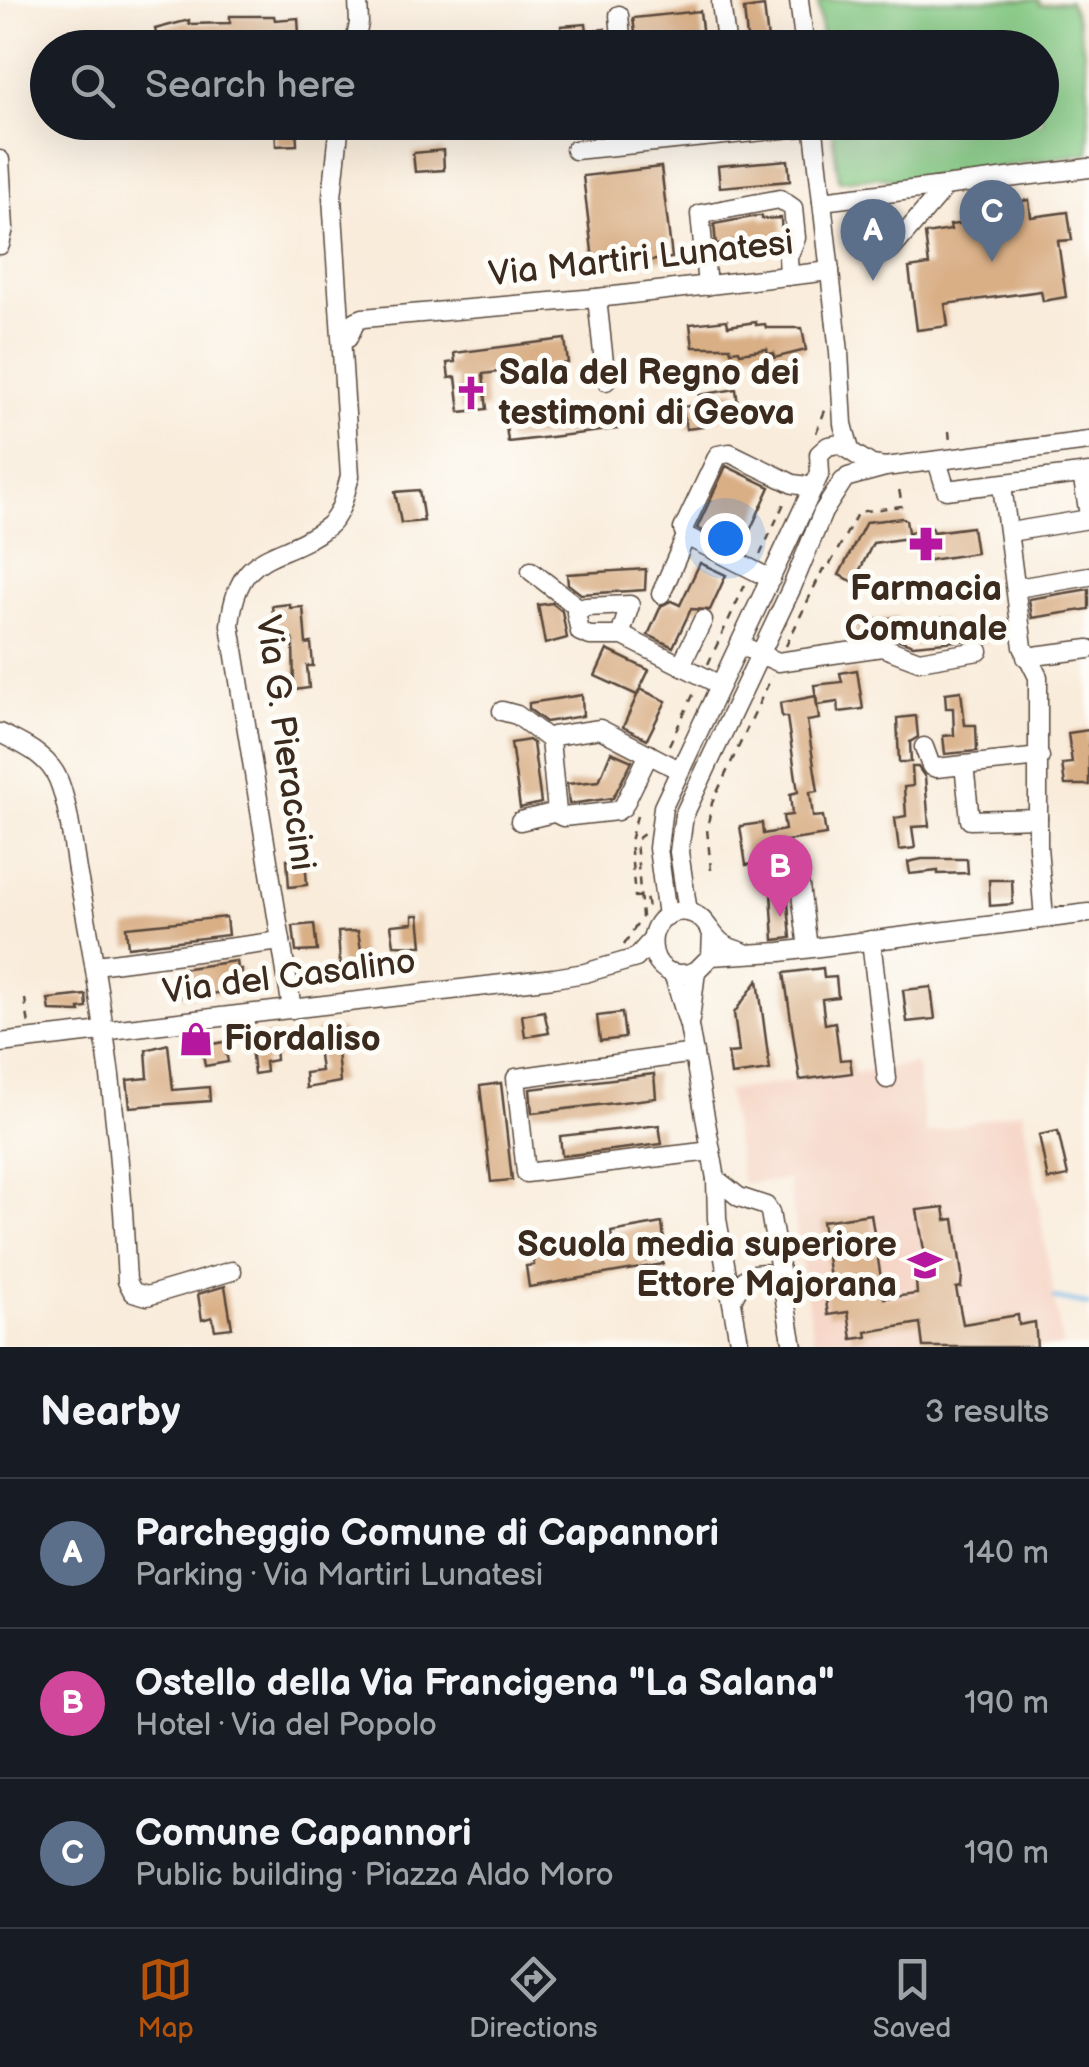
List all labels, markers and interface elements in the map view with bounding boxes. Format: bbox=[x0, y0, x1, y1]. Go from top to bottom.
search box bbox=[30, 30, 1059, 140]
icon: search bbox=[65, 58, 120, 113]
text: Search here bbox=[145, 63, 356, 108]
pin: C bbox=[960, 180, 1024, 262]
pin: A bbox=[840, 198, 906, 281]
street label: Via Martiri Lunatesi bbox=[486, 222, 796, 296]
place label: Sala del Regno dei testimoni di Geova bbox=[498, 352, 799, 435]
church icon: Sala del Regno dei testimoni di Geova bbox=[452, 374, 490, 412]
your location bbox=[700, 513, 751, 564]
pharmacy icon: Farmacia Comunale bbox=[907, 525, 945, 563]
place label: Farmacia Comunale bbox=[845, 568, 1007, 651]
street label: Via G. Pieraccini bbox=[246, 613, 324, 873]
pin: B bbox=[748, 834, 812, 917]
street label: Via del Casalino bbox=[160, 940, 418, 1014]
place label: Fiordaliso bbox=[224, 1018, 381, 1061]
shop icon: Fiordaliso bbox=[177, 1020, 215, 1058]
place label: Scuola media superiore Ettore Majorana bbox=[517, 1224, 897, 1307]
school or university icon: Scuola media superiore Ettore Majorana bbox=[906, 1246, 944, 1284]
text: Nearby bbox=[40, 1387, 180, 1438]
text: 3 results bbox=[925, 1393, 1049, 1432]
text: Parcheggio Comune di Capannori bbox=[135, 1511, 719, 1556]
text: A bbox=[63, 1534, 82, 1573]
text: 140 m bbox=[963, 1534, 1049, 1573]
text: Parking · Via Martiri Lunatesi bbox=[135, 1556, 543, 1595]
text: Ostello della Via Francigena "La Salana" bbox=[135, 1661, 834, 1706]
text: B bbox=[61, 1684, 84, 1723]
text: 190 m bbox=[964, 1684, 1049, 1723]
text: Hotel · Via del Popolo bbox=[135, 1706, 437, 1745]
text: Comune Capannori bbox=[135, 1811, 472, 1856]
text: C bbox=[61, 1834, 84, 1873]
text: 190 m bbox=[964, 1834, 1049, 1873]
text: Public building · Piazza Aldo Moro bbox=[135, 1856, 614, 1895]
tab: Map bbox=[138, 1952, 194, 2045]
tab: Directions bbox=[469, 1952, 598, 2045]
tab: Saved bbox=[873, 1952, 951, 2045]

